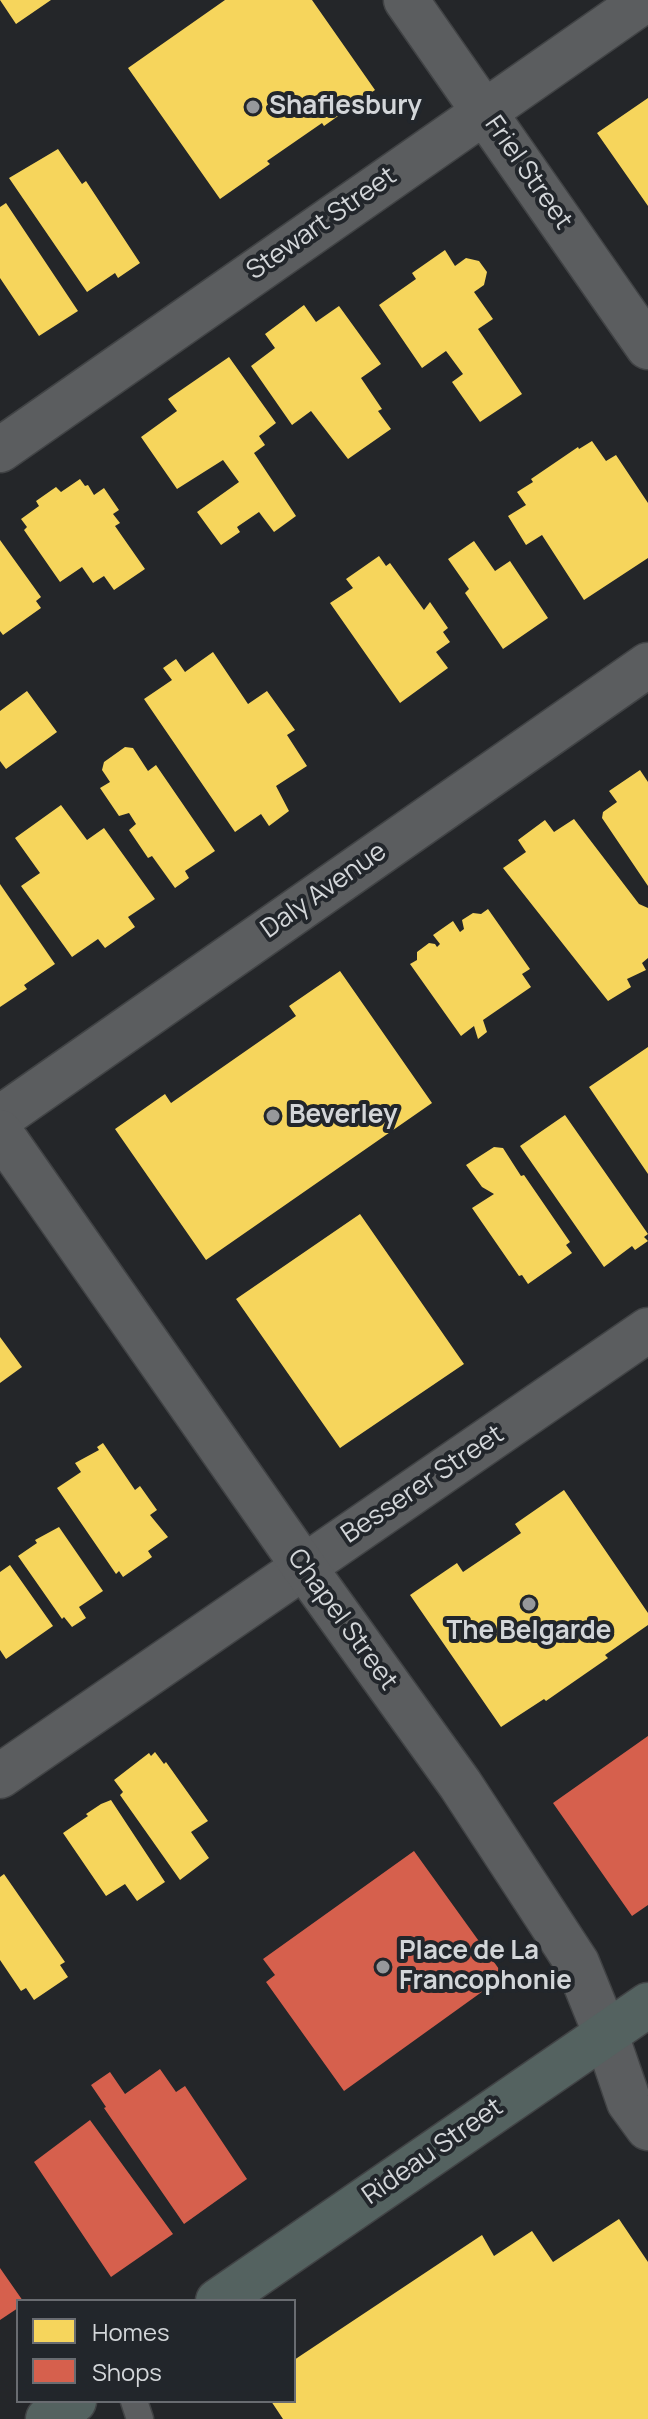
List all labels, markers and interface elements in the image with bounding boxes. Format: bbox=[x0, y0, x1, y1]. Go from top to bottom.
place label: Shaflesbury bbox=[269, 91, 422, 123]
marker: Shaflesbury bbox=[244, 98, 262, 116]
street label: Friel Street bbox=[478, 110, 578, 236]
street label: Stewart Street bbox=[241, 161, 403, 287]
street label: Daly Avenue bbox=[255, 836, 393, 946]
place label: Beverley bbox=[289, 1100, 398, 1132]
marker: Beverley bbox=[264, 1107, 282, 1125]
street label: Besserer Street bbox=[336, 1419, 510, 1551]
street label: Chapel Street bbox=[280, 1543, 404, 1697]
marker: The Belgarde bbox=[520, 1595, 538, 1613]
place label: The Belgarde bbox=[446, 1616, 612, 1648]
place label: Place de La Francophonie bbox=[399, 1936, 572, 1998]
marker: Place de La Francophonie bbox=[374, 1958, 392, 1976]
street label: Rideau Street bbox=[357, 2092, 509, 2212]
legend bbox=[16, 2299, 296, 2403]
text: Homes bbox=[92, 2315, 170, 2348]
text: Shops bbox=[92, 2355, 162, 2388]

